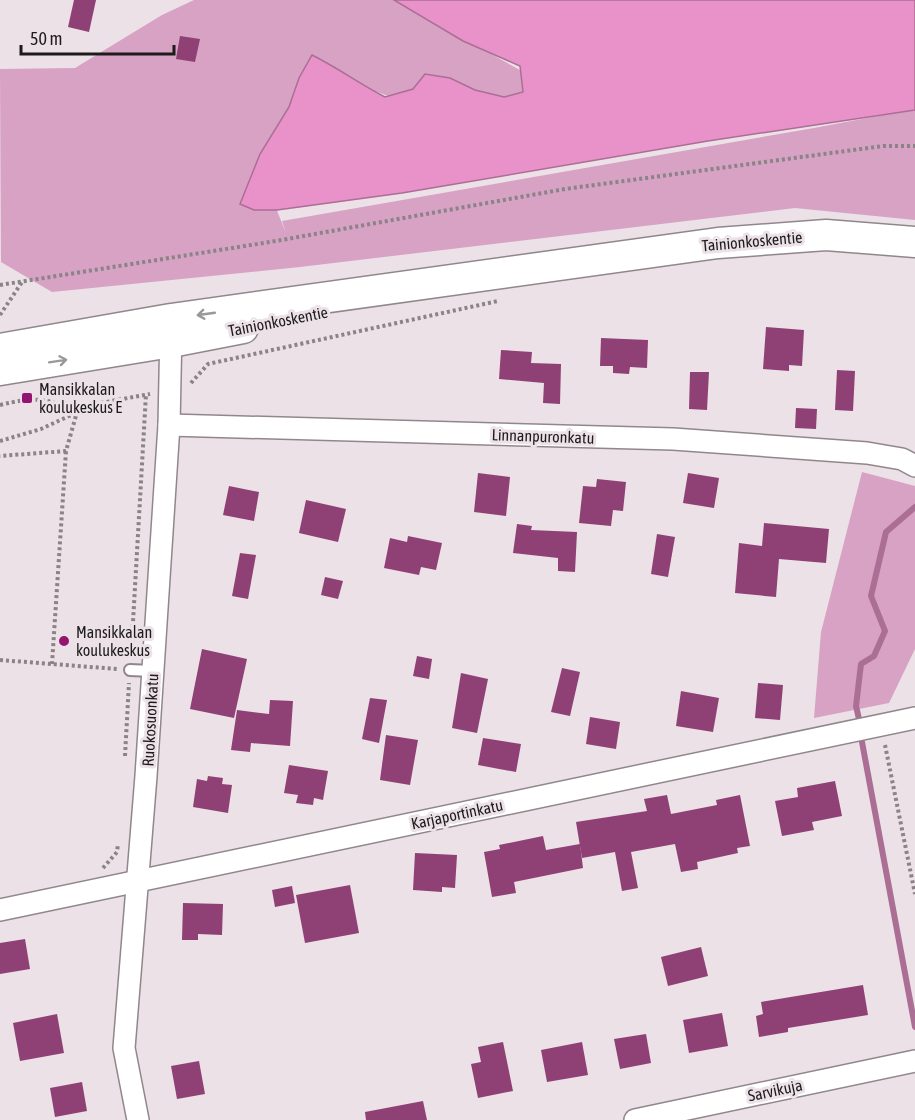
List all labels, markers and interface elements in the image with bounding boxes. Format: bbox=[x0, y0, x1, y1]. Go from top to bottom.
scale bar bbox=[21, 18, 174, 56]
text: 50 m bbox=[30, 28, 62, 49]
street label: Tainionkoskentie bbox=[701, 228, 803, 254]
street label: Tainionkoskentie bbox=[227, 303, 329, 339]
one-way arrow bbox=[196, 309, 216, 320]
one-way arrow bbox=[47, 355, 67, 366]
place label: Mansikkalan koulukeskus E bbox=[39, 380, 122, 416]
marker: Mansikkalan koulukeskus E bbox=[20, 391, 34, 405]
street label: Linnanpuronkatu bbox=[491, 425, 595, 448]
place label: Mansikkalan koulukeskus bbox=[76, 623, 152, 659]
marker: Mansikkalan koulukeskus bbox=[57, 634, 71, 648]
street label: Ruokosuonkatu bbox=[139, 673, 161, 767]
street label: Karjaportinkatu bbox=[409, 795, 505, 833]
street label: Sarvikuja bbox=[746, 1075, 804, 1106]

